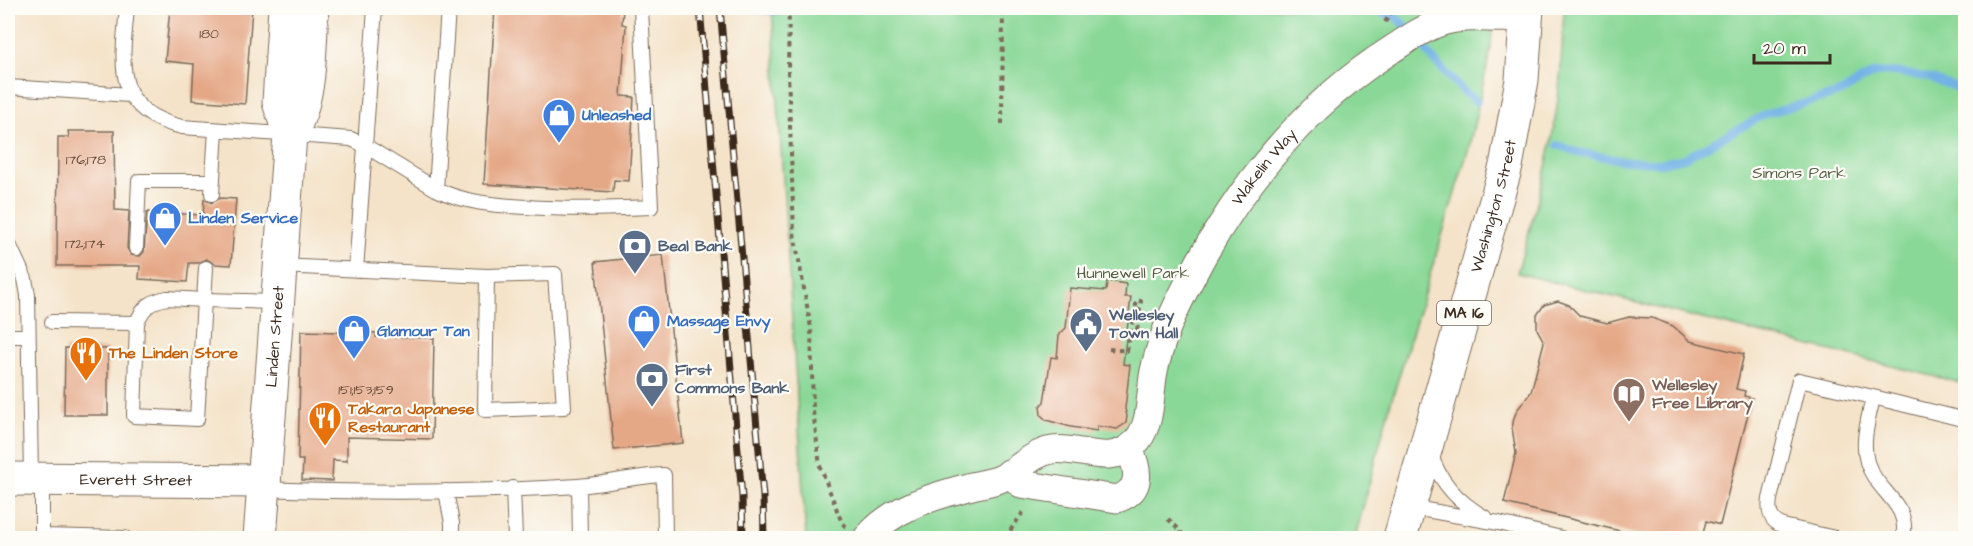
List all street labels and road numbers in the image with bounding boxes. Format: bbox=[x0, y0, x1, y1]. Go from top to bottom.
street label: Wakelin Way bbox=[1226, 124, 1303, 210]
street label: Washington Street bbox=[1465, 137, 1522, 275]
street label: Linden Street bbox=[260, 284, 290, 388]
road number: MA 16 bbox=[1437, 301, 1491, 325]
street label: Everett Street bbox=[80, 469, 193, 491]

